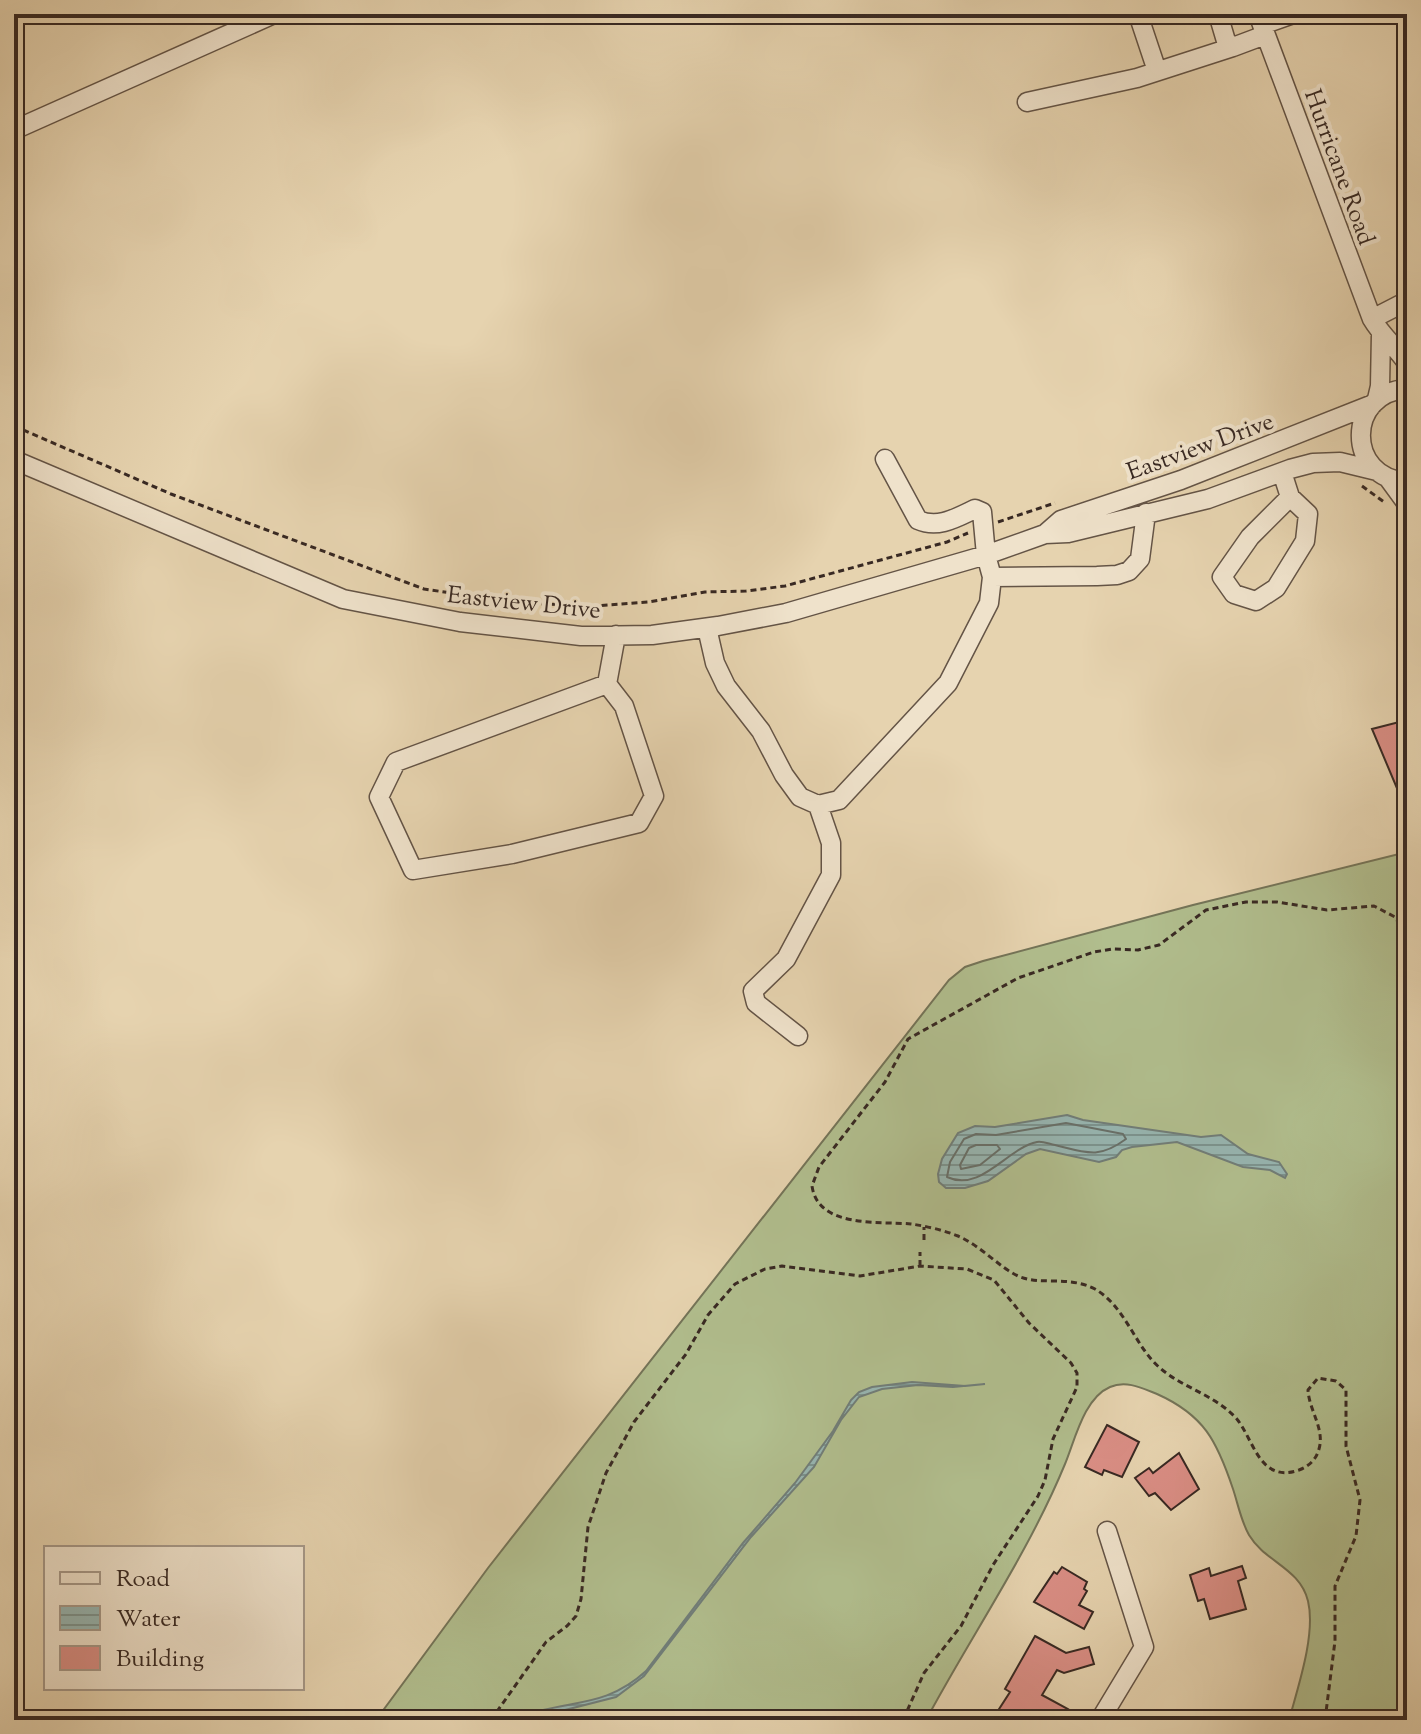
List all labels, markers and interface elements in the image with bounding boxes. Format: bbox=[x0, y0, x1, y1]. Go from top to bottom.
street label: Hurricane Road bbox=[1294, 85, 1382, 251]
street label: Eastview Drive bbox=[1122, 406, 1279, 490]
street label: Eastview Drive bbox=[445, 579, 602, 629]
legend bbox=[44, 1546, 304, 1690]
text: Road bbox=[116, 1563, 170, 1597]
text: Water bbox=[116, 1603, 180, 1637]
text: Building bbox=[116, 1643, 205, 1677]

